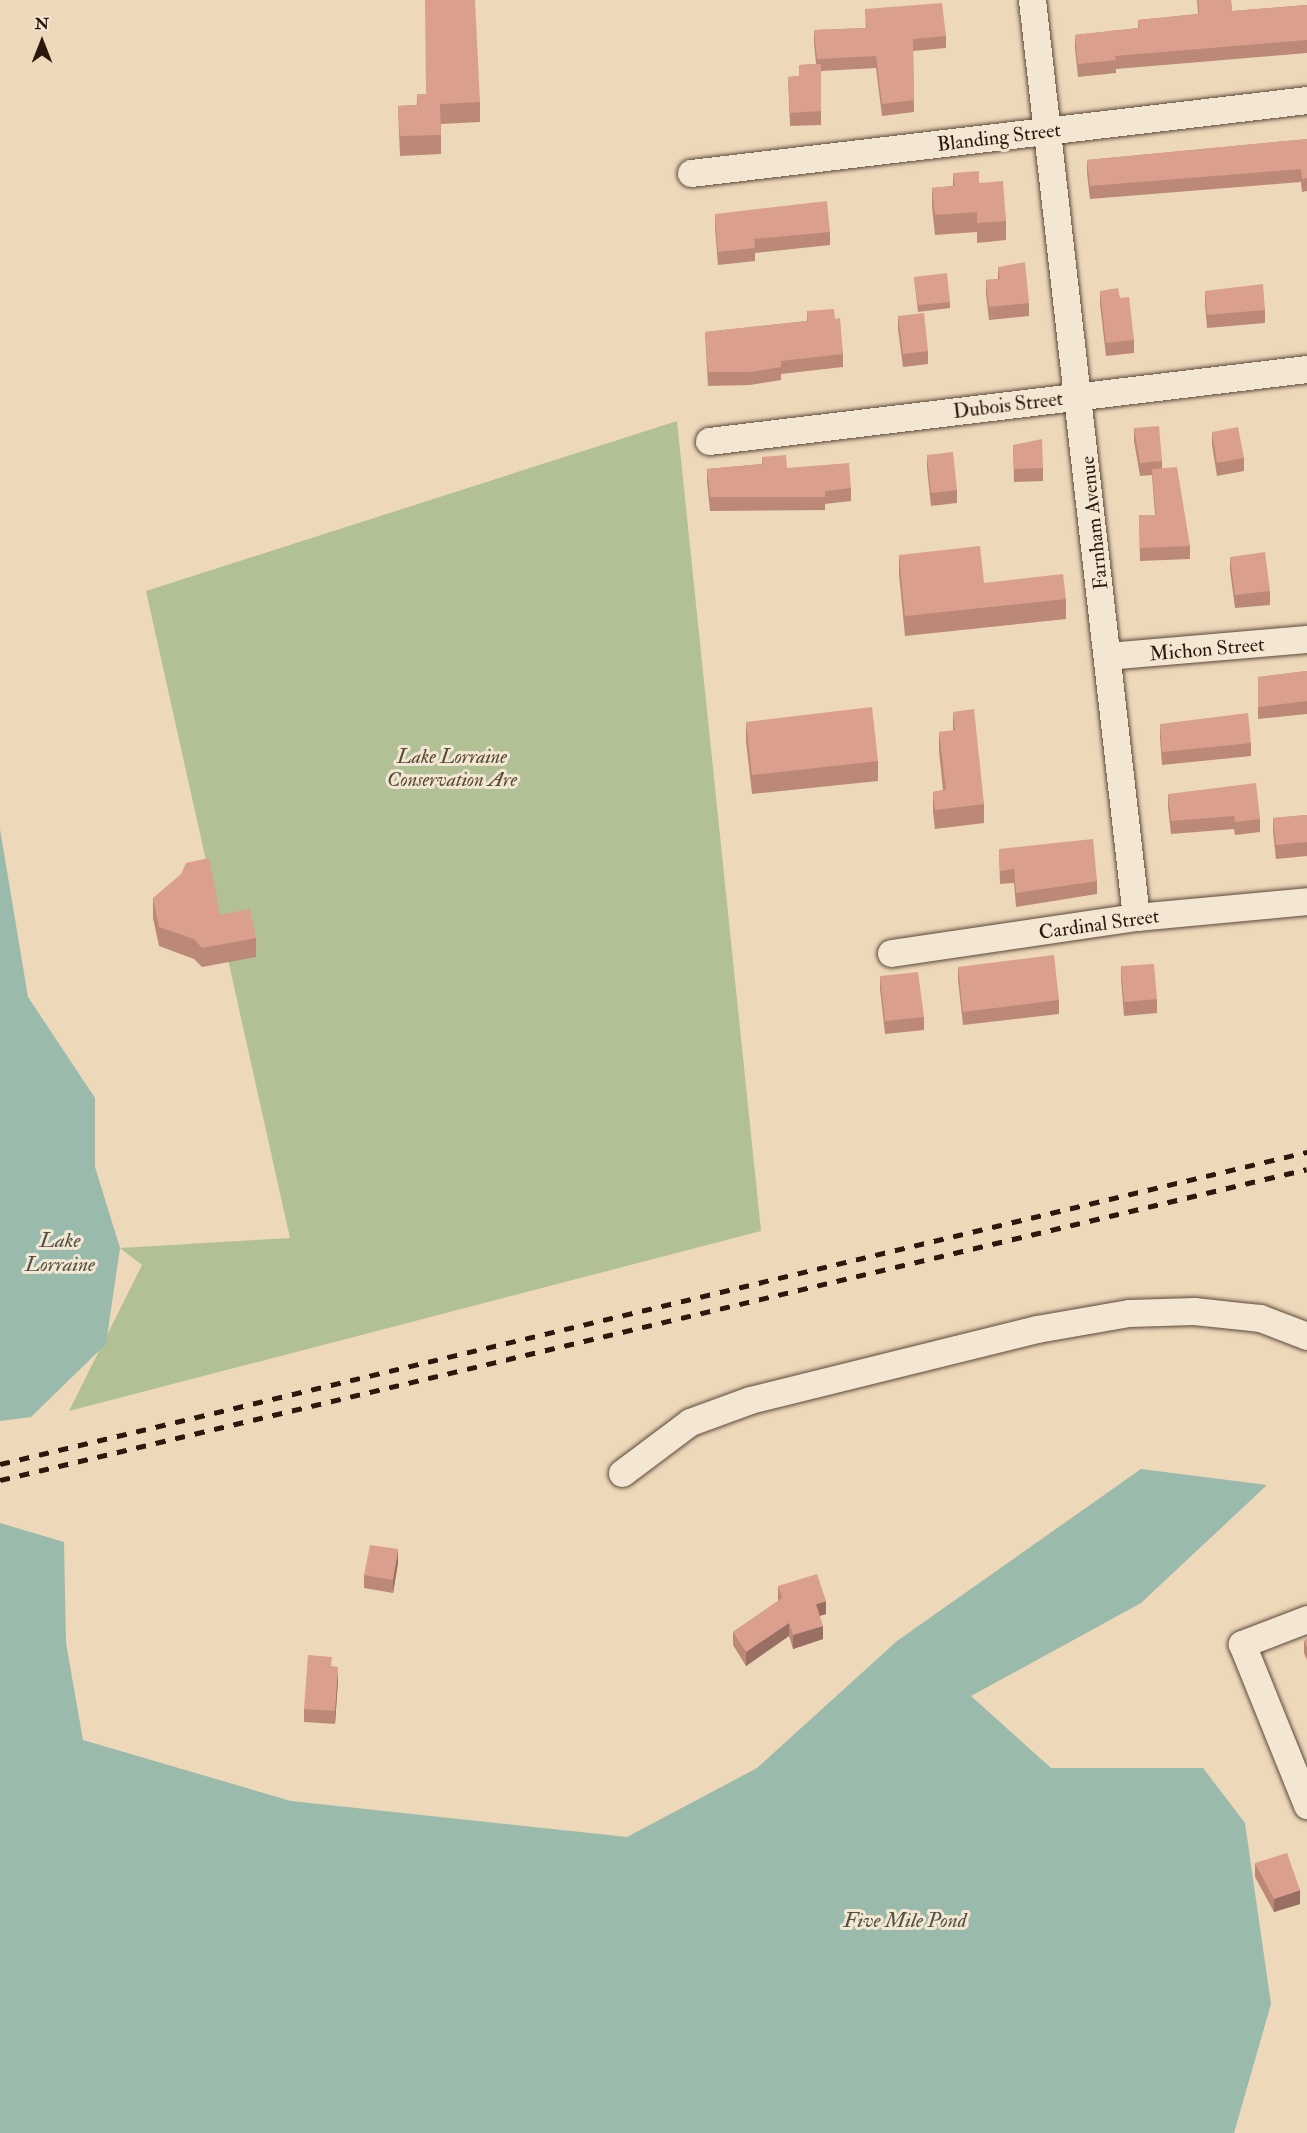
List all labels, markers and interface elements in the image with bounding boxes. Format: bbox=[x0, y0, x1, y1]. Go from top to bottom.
north arrow bbox=[12, 12, 72, 72]
text: N bbox=[35, 14, 49, 34]
street label: Blanding Street bbox=[936, 118, 1062, 156]
street label: Dubois Street bbox=[952, 386, 1064, 424]
street label: Farnham Avenue bbox=[1075, 455, 1113, 591]
street label: Michon Street bbox=[1148, 632, 1266, 666]
park label: Lake Lorraine Conservation Are bbox=[387, 744, 517, 791]
street label: Cardinal Street bbox=[1037, 904, 1161, 944]
water label: Lake Lorraine bbox=[25, 1228, 95, 1278]
water label: Five Mile Pond bbox=[843, 1908, 967, 1934]

